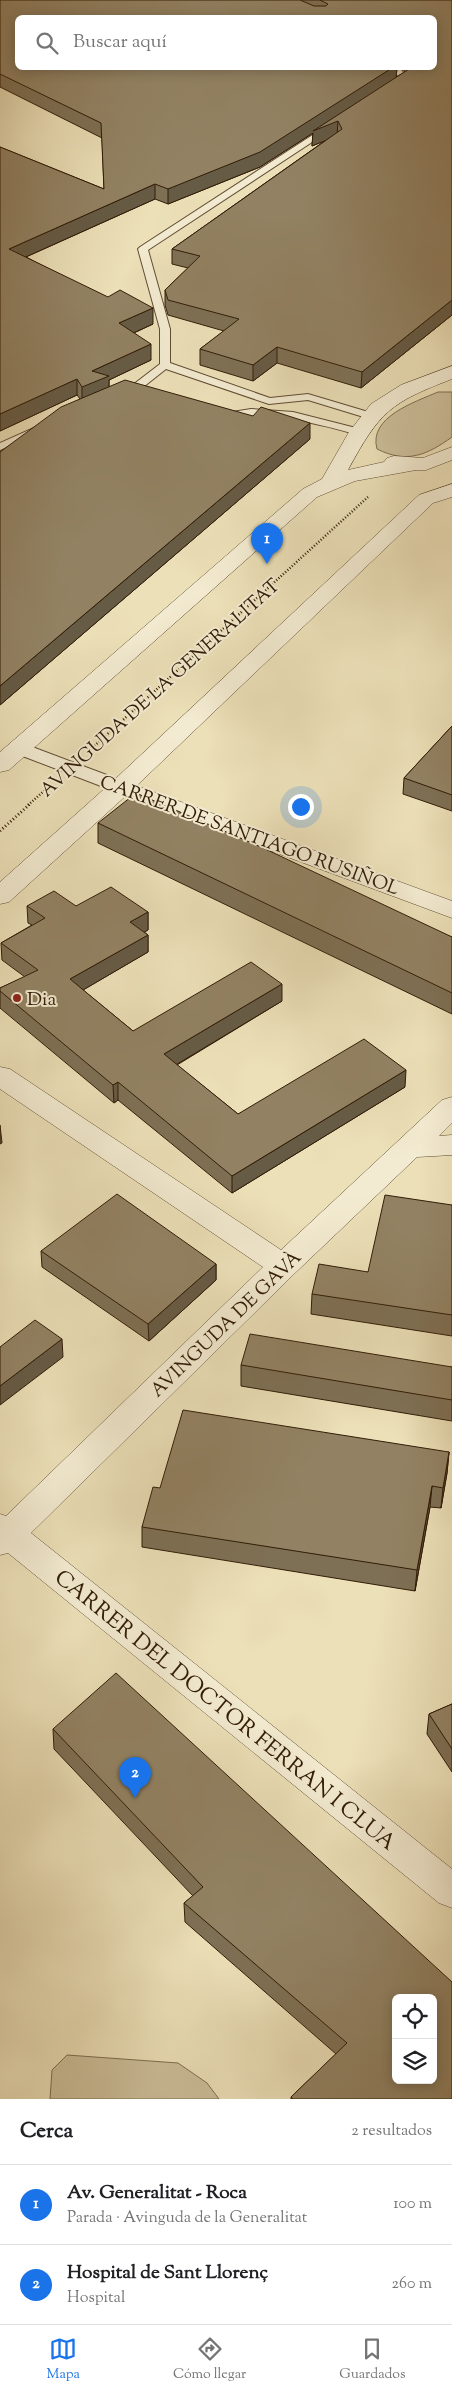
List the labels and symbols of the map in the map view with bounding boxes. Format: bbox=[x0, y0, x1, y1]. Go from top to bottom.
pin: 1 bbox=[251, 523, 283, 564]
street label: AVINGUDA DE LA GENERALITAT bbox=[35, 574, 287, 804]
street label: CARRER DE SANTIAGO RUSIÑOL bbox=[96, 770, 403, 903]
your location bbox=[288, 794, 314, 820]
place label: Dia bbox=[27, 987, 56, 1014]
marker: Dia bbox=[11, 992, 23, 1004]
street label: AVINGUDA DE GAVÀ bbox=[145, 1245, 309, 1404]
street label: CARRER DEL DOCTOR FERRAN I CLUA bbox=[46, 1563, 402, 1860]
pin: 2 bbox=[119, 1757, 151, 1798]

